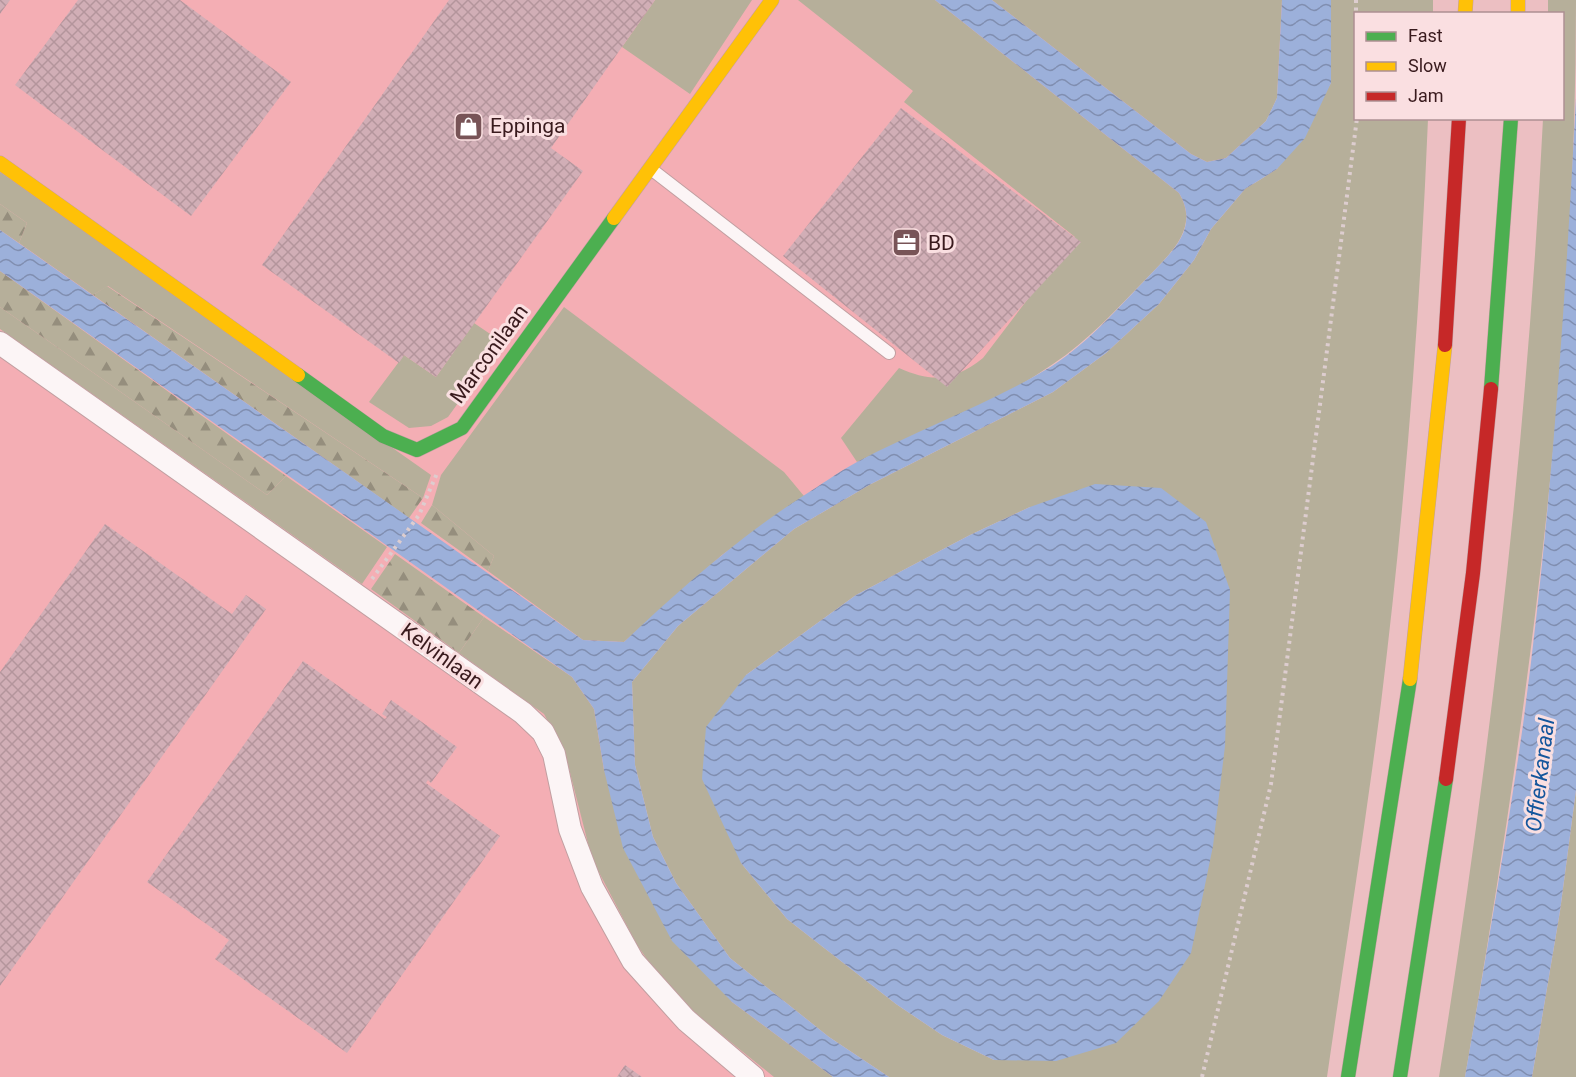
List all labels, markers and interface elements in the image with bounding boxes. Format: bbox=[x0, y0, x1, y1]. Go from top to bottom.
legend bbox=[1354, 12, 1564, 120]
text: Fast bbox=[1408, 25, 1443, 46]
text: Slow bbox=[1408, 55, 1447, 76]
text: Jam bbox=[1408, 85, 1444, 106]
shop icon: Eppinga bbox=[453, 110, 485, 142]
place label: Eppinga bbox=[490, 114, 565, 138]
office icon: BD bbox=[891, 227, 923, 259]
place label: BD bbox=[928, 231, 955, 255]
street label: Marconilaan bbox=[445, 300, 533, 408]
street label: Kelvinlaan bbox=[396, 618, 488, 694]
water label: Offierkanaal bbox=[1521, 716, 1559, 833]

